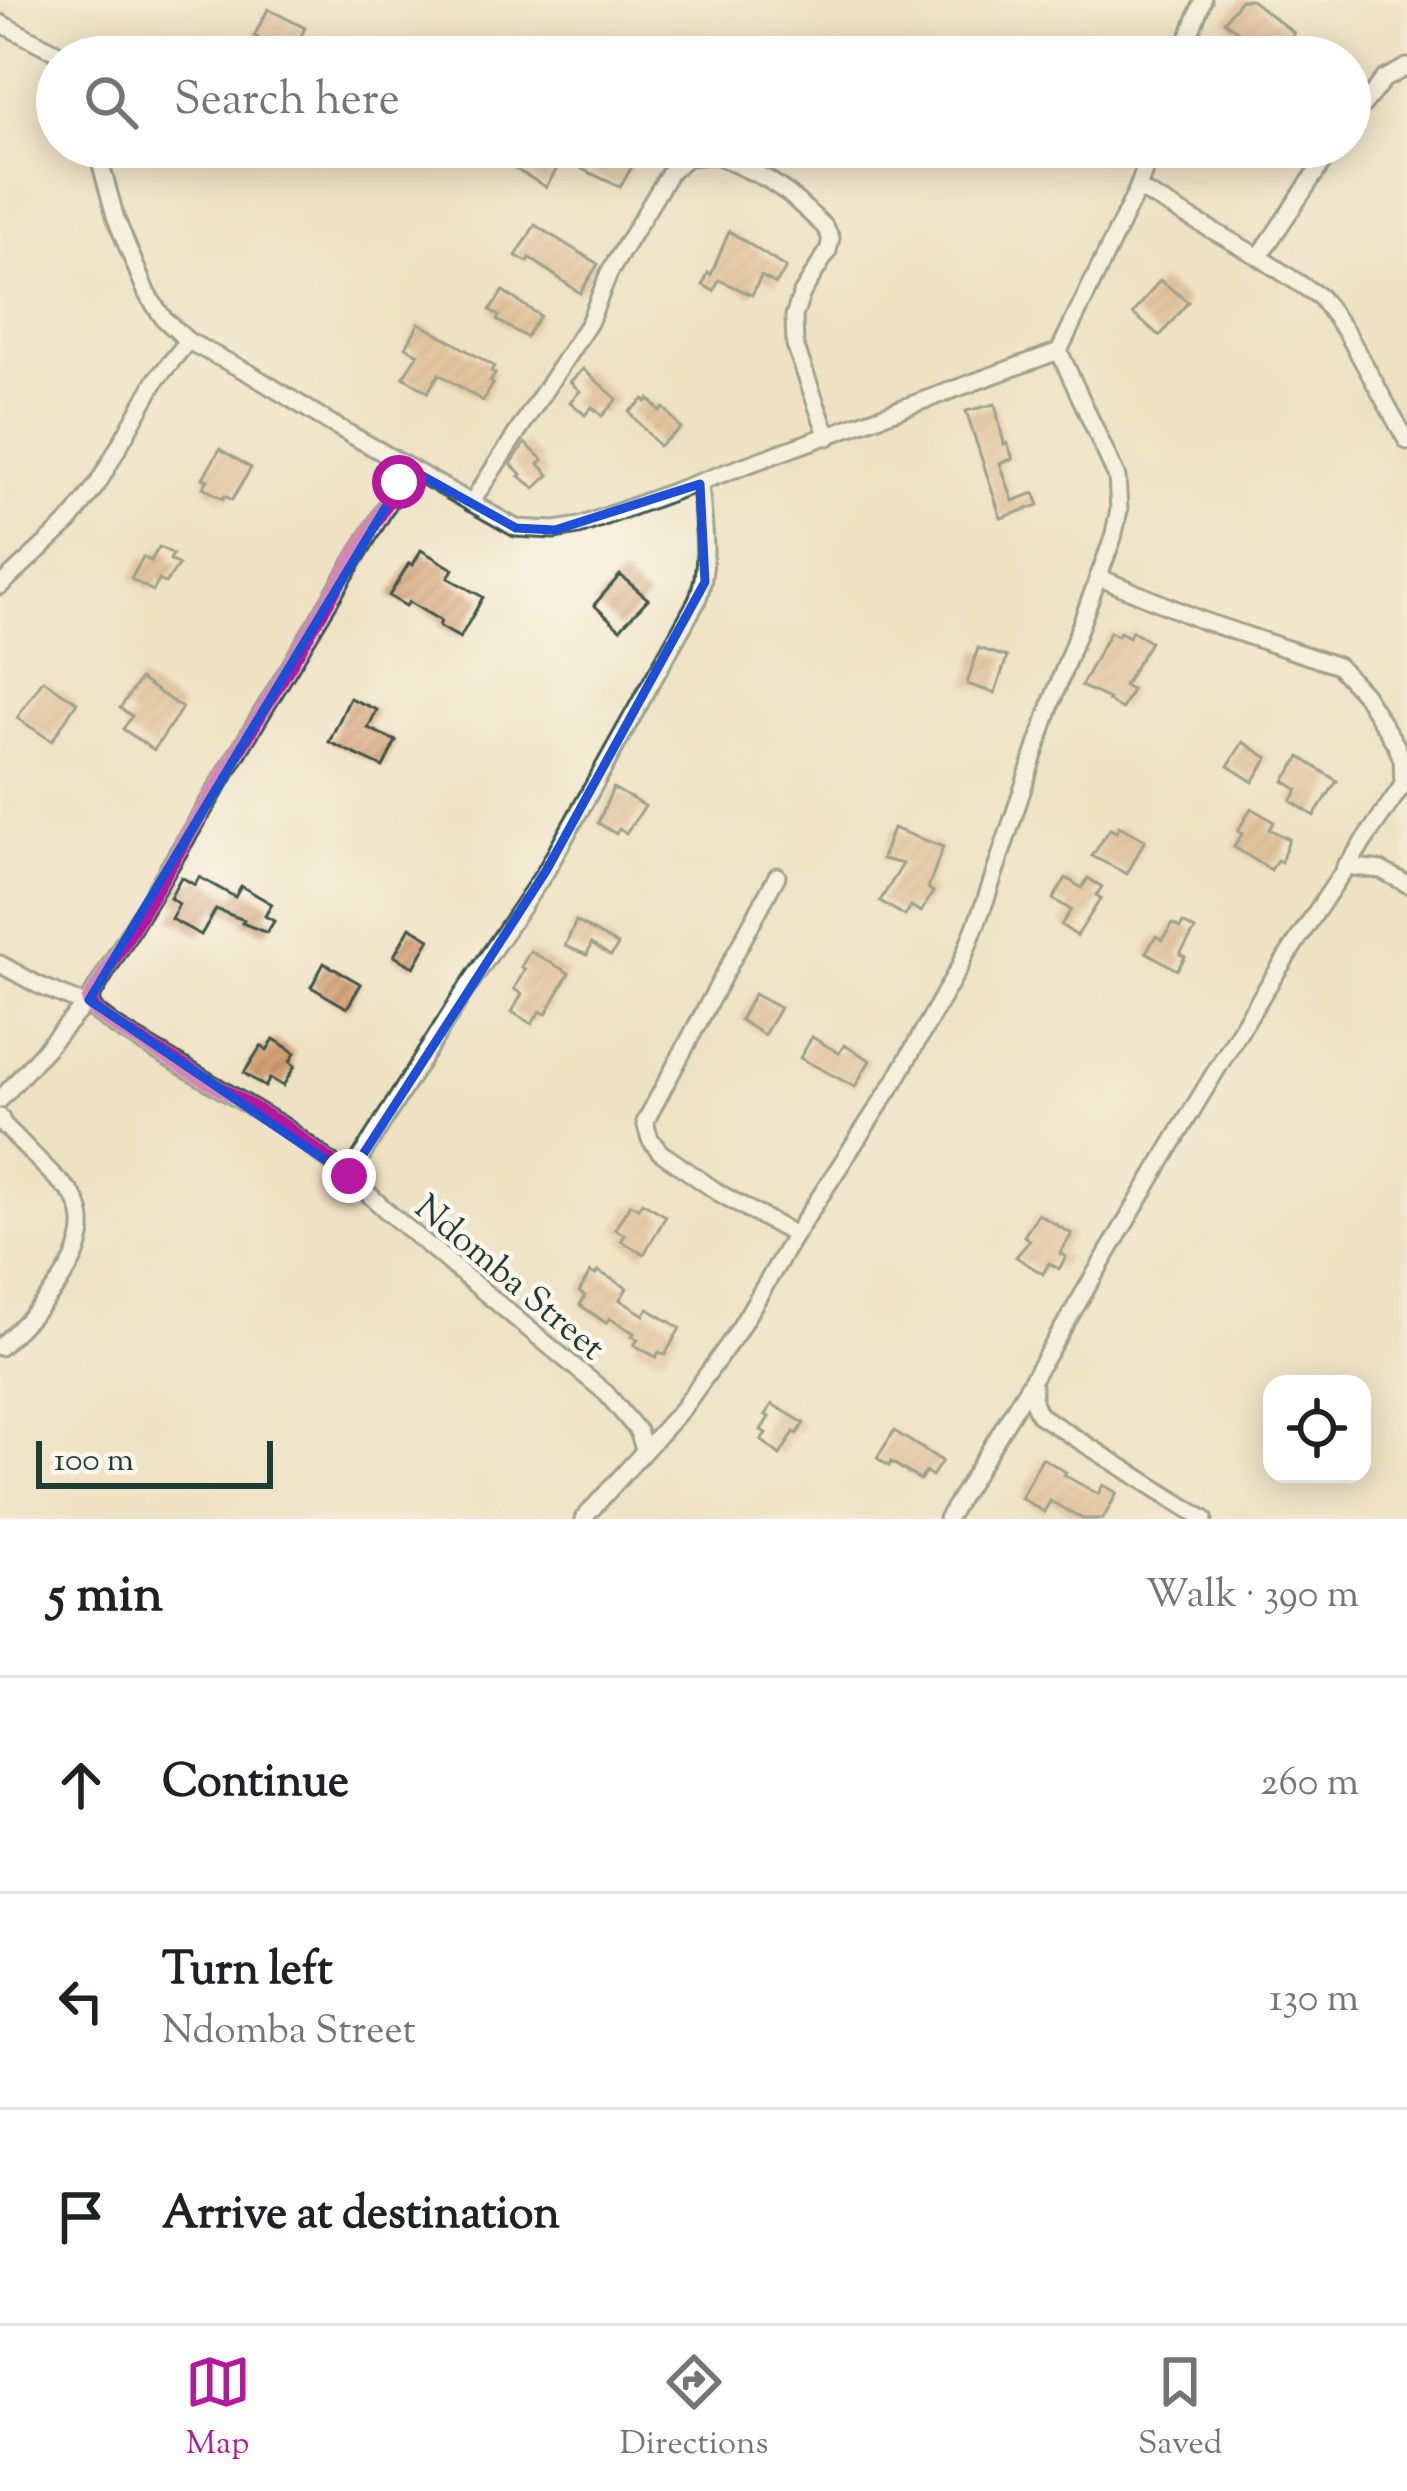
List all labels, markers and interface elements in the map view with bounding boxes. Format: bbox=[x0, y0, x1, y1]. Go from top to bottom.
search box bbox=[36, 36, 1371, 168]
icon: search bbox=[78, 69, 144, 135]
text: Search here bbox=[174, 70, 400, 135]
route start bbox=[372, 455, 426, 509]
route end bbox=[322, 1149, 376, 1203]
street label: Ndomba Street bbox=[402, 1184, 615, 1374]
map controls bbox=[1263, 1375, 1371, 1483]
button: locate bbox=[1263, 1375, 1371, 1483]
scale bar bbox=[36, 1435, 273, 1488]
text: 100 m bbox=[54, 1438, 134, 1486]
text: 5 min bbox=[48, 1561, 163, 1634]
text: Walk · 390 m bbox=[1145, 1569, 1359, 1625]
icon: ahead bbox=[48, 1752, 114, 1818]
text: Continue bbox=[162, 1752, 349, 1817]
text: 260 m bbox=[1260, 1757, 1359, 1813]
text: Turn left bbox=[162, 1940, 333, 2005]
icon: left bbox=[48, 1968, 114, 2034]
text: 130 m bbox=[1269, 1973, 1359, 2029]
text: Ndomba Street bbox=[162, 2005, 416, 2061]
icon: arrive bbox=[48, 2184, 114, 2250]
text: Arrive at destination bbox=[162, 2184, 560, 2249]
tab: Map bbox=[185, 2349, 251, 2469]
tab: Directions bbox=[620, 2349, 769, 2469]
tab: Saved bbox=[1138, 2349, 1222, 2469]

